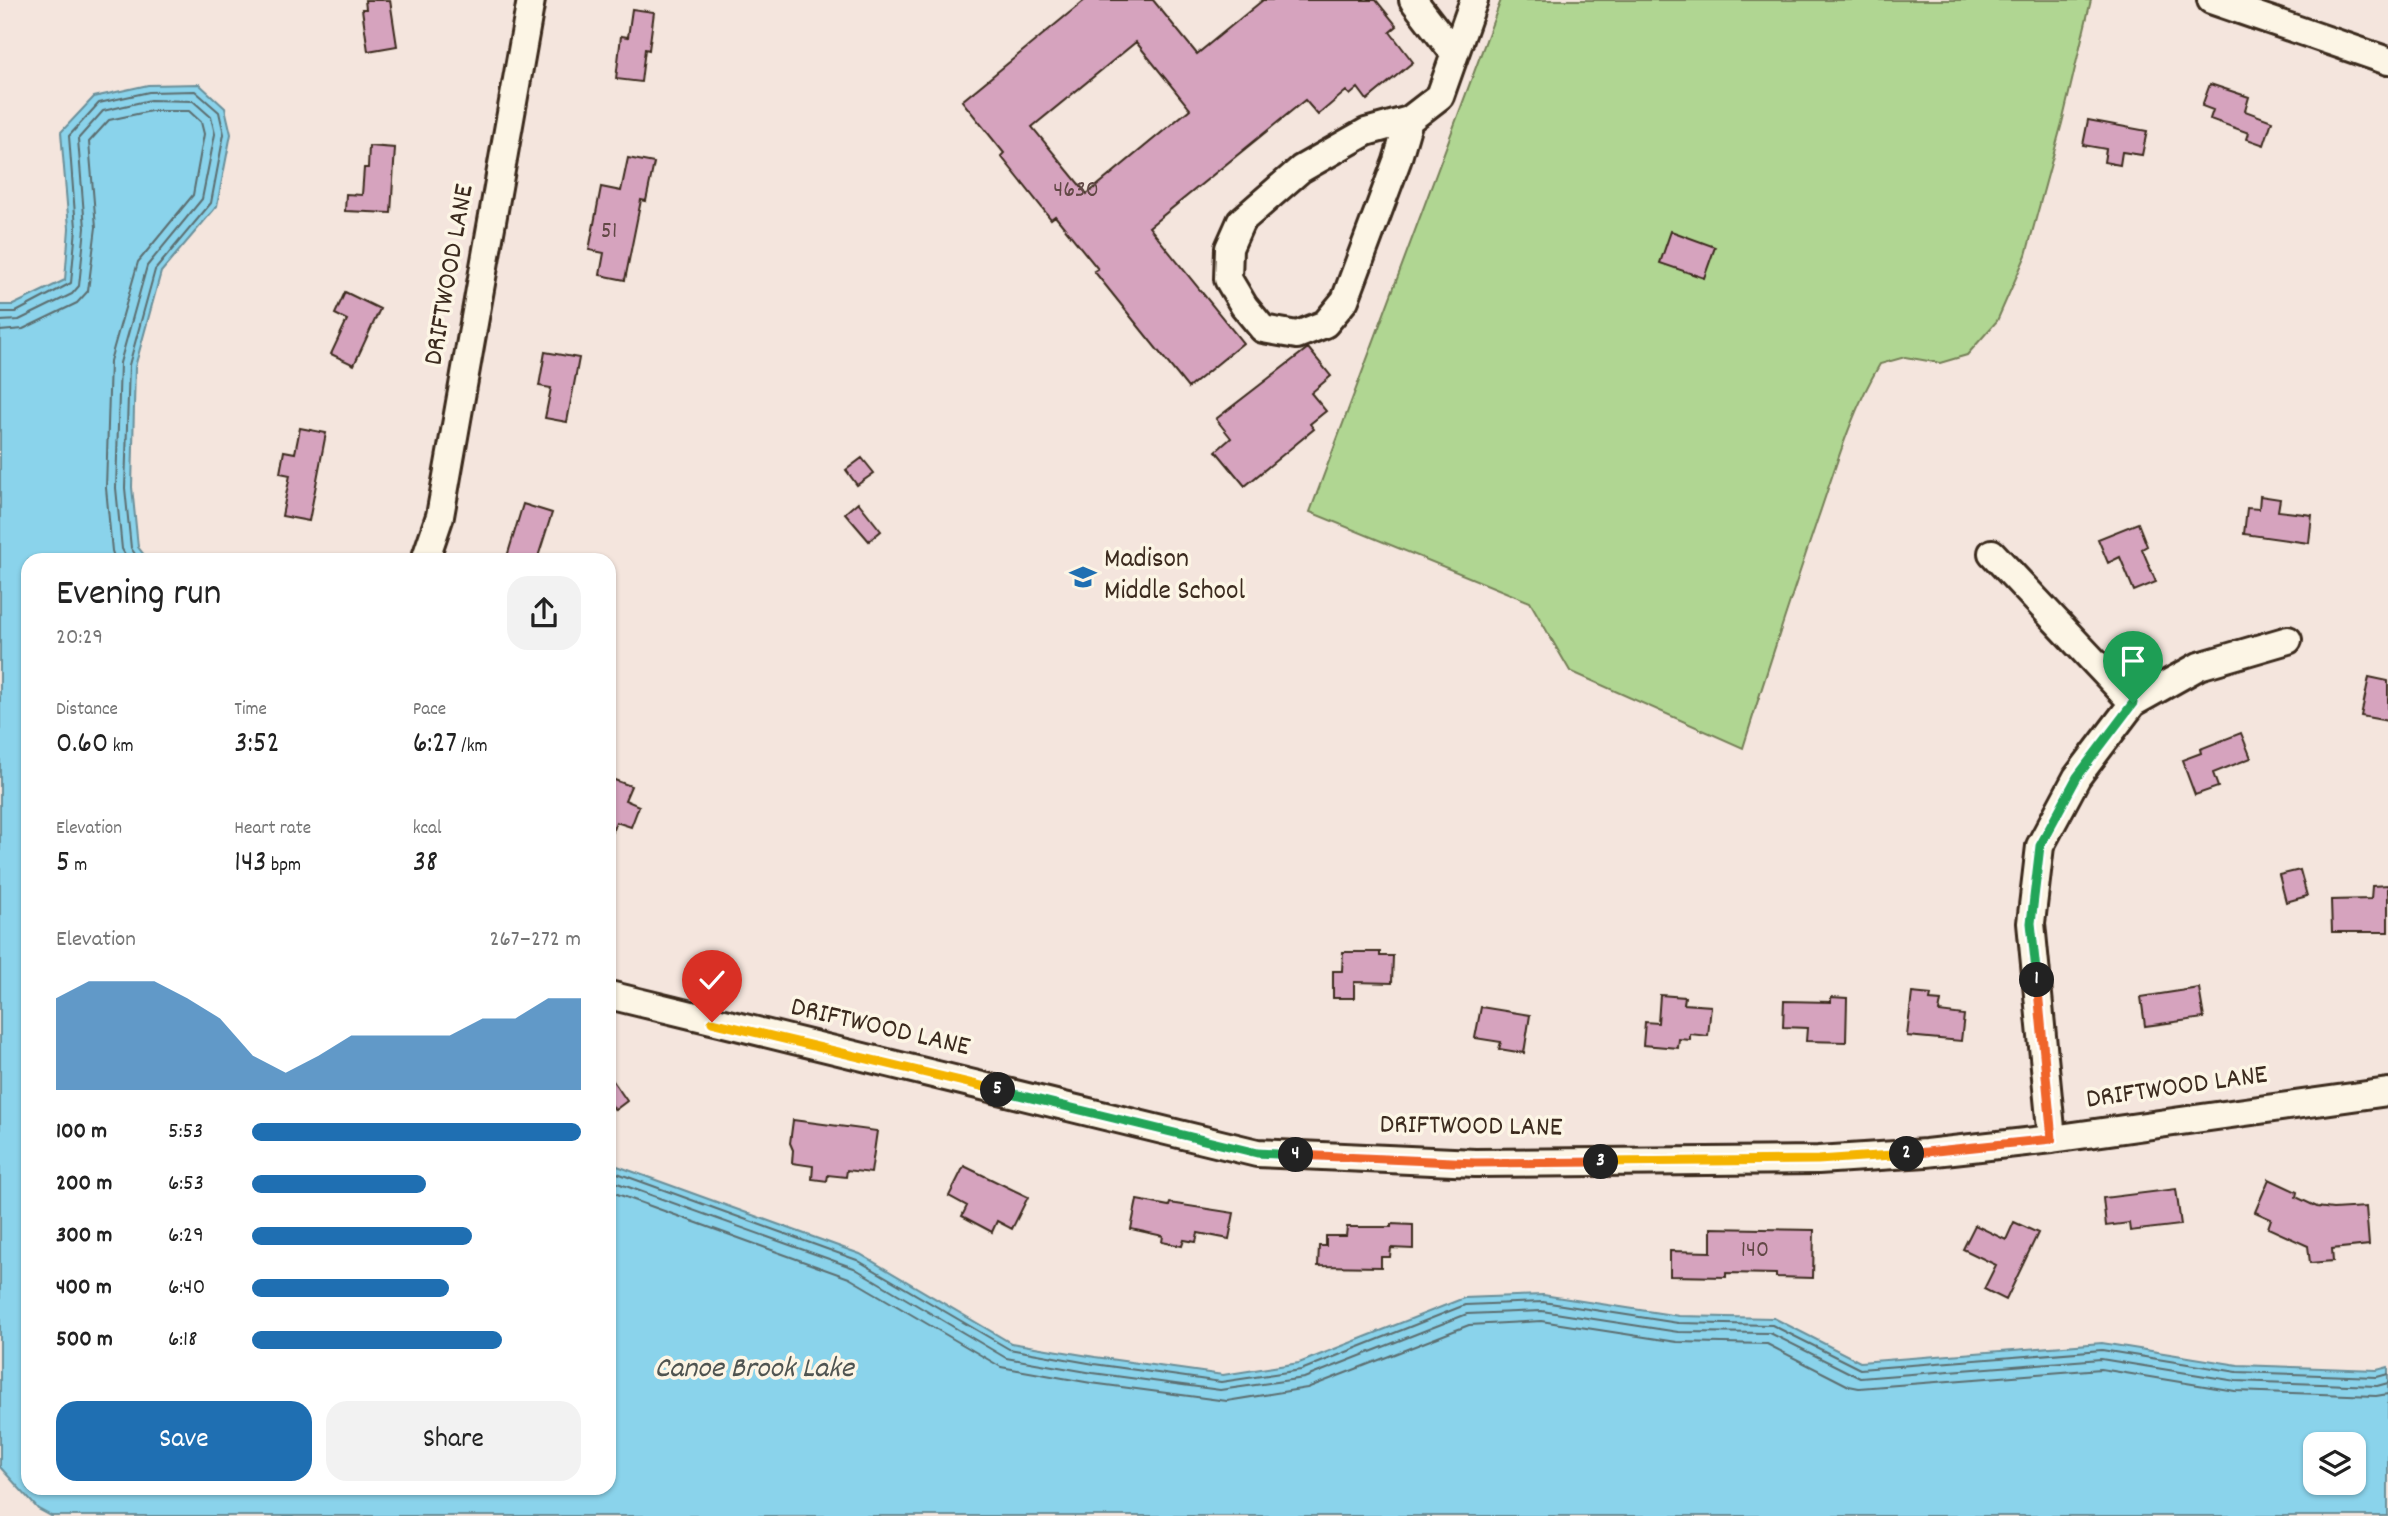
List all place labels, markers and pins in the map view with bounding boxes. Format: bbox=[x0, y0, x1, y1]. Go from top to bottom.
place label: Madison Middle School bbox=[1104, 541, 1246, 613]
school or university icon: Madison Middle School bbox=[1068, 562, 1098, 592]
pin bbox=[2103, 631, 2163, 703]
pin bbox=[682, 950, 742, 1022]
pin: 1 bbox=[2020, 962, 2054, 998]
pin: 5 bbox=[981, 1072, 1016, 1108]
pin: 2 bbox=[1890, 1136, 1924, 1172]
pin: 4 bbox=[1278, 1138, 1314, 1172]
pin: 3 bbox=[1584, 1144, 1618, 1180]

